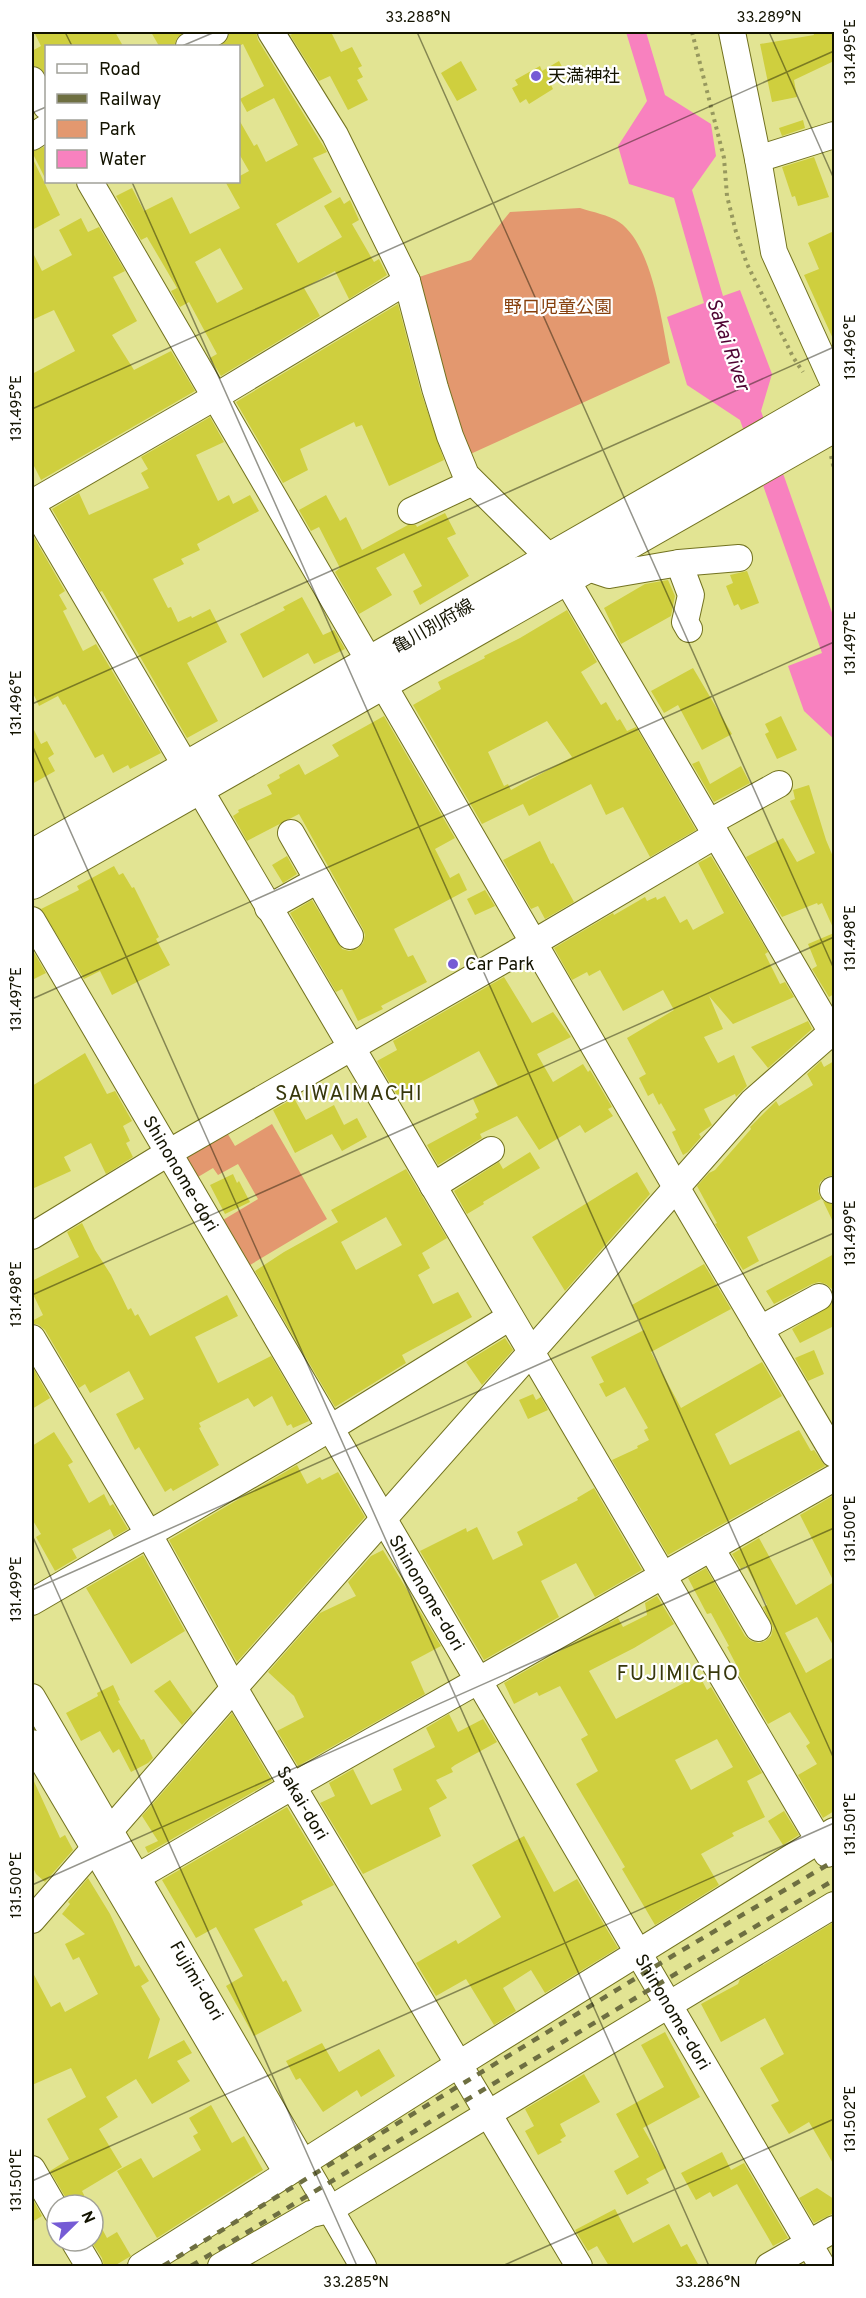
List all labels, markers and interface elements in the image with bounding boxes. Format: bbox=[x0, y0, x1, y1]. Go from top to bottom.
text: 33.288°N bbox=[385, 9, 451, 28]
text: 33.289°N bbox=[736, 9, 802, 28]
text: 131.495°E bbox=[842, 19, 861, 85]
legend bbox=[45, 45, 240, 183]
text: Road bbox=[99, 59, 141, 82]
place label: 天満神社 bbox=[548, 66, 620, 89]
marker: 天満神社 bbox=[529, 69, 543, 83]
text: Railway bbox=[99, 89, 161, 112]
text: Park bbox=[99, 119, 136, 142]
text: Water bbox=[99, 149, 146, 172]
water label: Sakai River bbox=[699, 295, 756, 396]
park label: 野口児童公園 bbox=[504, 297, 612, 320]
text: 131.496°E bbox=[842, 314, 861, 380]
text: 131.495°E bbox=[8, 375, 27, 441]
street label: 亀川別府線 bbox=[389, 595, 478, 660]
text: 131.497°E bbox=[842, 611, 861, 675]
text: 131.496°E bbox=[8, 670, 27, 736]
text: 131.498°E bbox=[842, 905, 861, 971]
place label: Car Park bbox=[465, 954, 535, 977]
marker: Car Park bbox=[446, 957, 460, 971]
text: 131.497°E bbox=[8, 967, 27, 1031]
district label: SAIWAIMACHI bbox=[275, 1081, 423, 1108]
street label: Shinonome-dori bbox=[137, 1112, 222, 1236]
text: 131.499°E bbox=[842, 1200, 861, 1266]
text: 131.498°E bbox=[8, 1261, 27, 1327]
text: 131.500°E bbox=[842, 1495, 861, 1563]
street label: Shinonome-dori bbox=[383, 1531, 468, 1656]
text: 131.499°E bbox=[8, 1556, 27, 1622]
district label: FUJIMICHO bbox=[616, 1661, 740, 1688]
street label: Sakai-dori bbox=[270, 1762, 332, 1845]
text: 131.501°E bbox=[842, 1792, 861, 1856]
text: 131.500°E bbox=[8, 1851, 27, 1919]
street label: Fujimi-dori bbox=[164, 1937, 228, 2025]
street label: Shinonome-dori bbox=[629, 1950, 714, 2075]
text: 131.502°E bbox=[842, 2086, 861, 2152]
text: 131.501°E bbox=[8, 2148, 27, 2212]
north arrow bbox=[45, 2193, 105, 2253]
text: N bbox=[75, 2208, 98, 2227]
text: 33.285°N bbox=[323, 2274, 389, 2293]
text: 33.286°N bbox=[675, 2274, 741, 2293]

